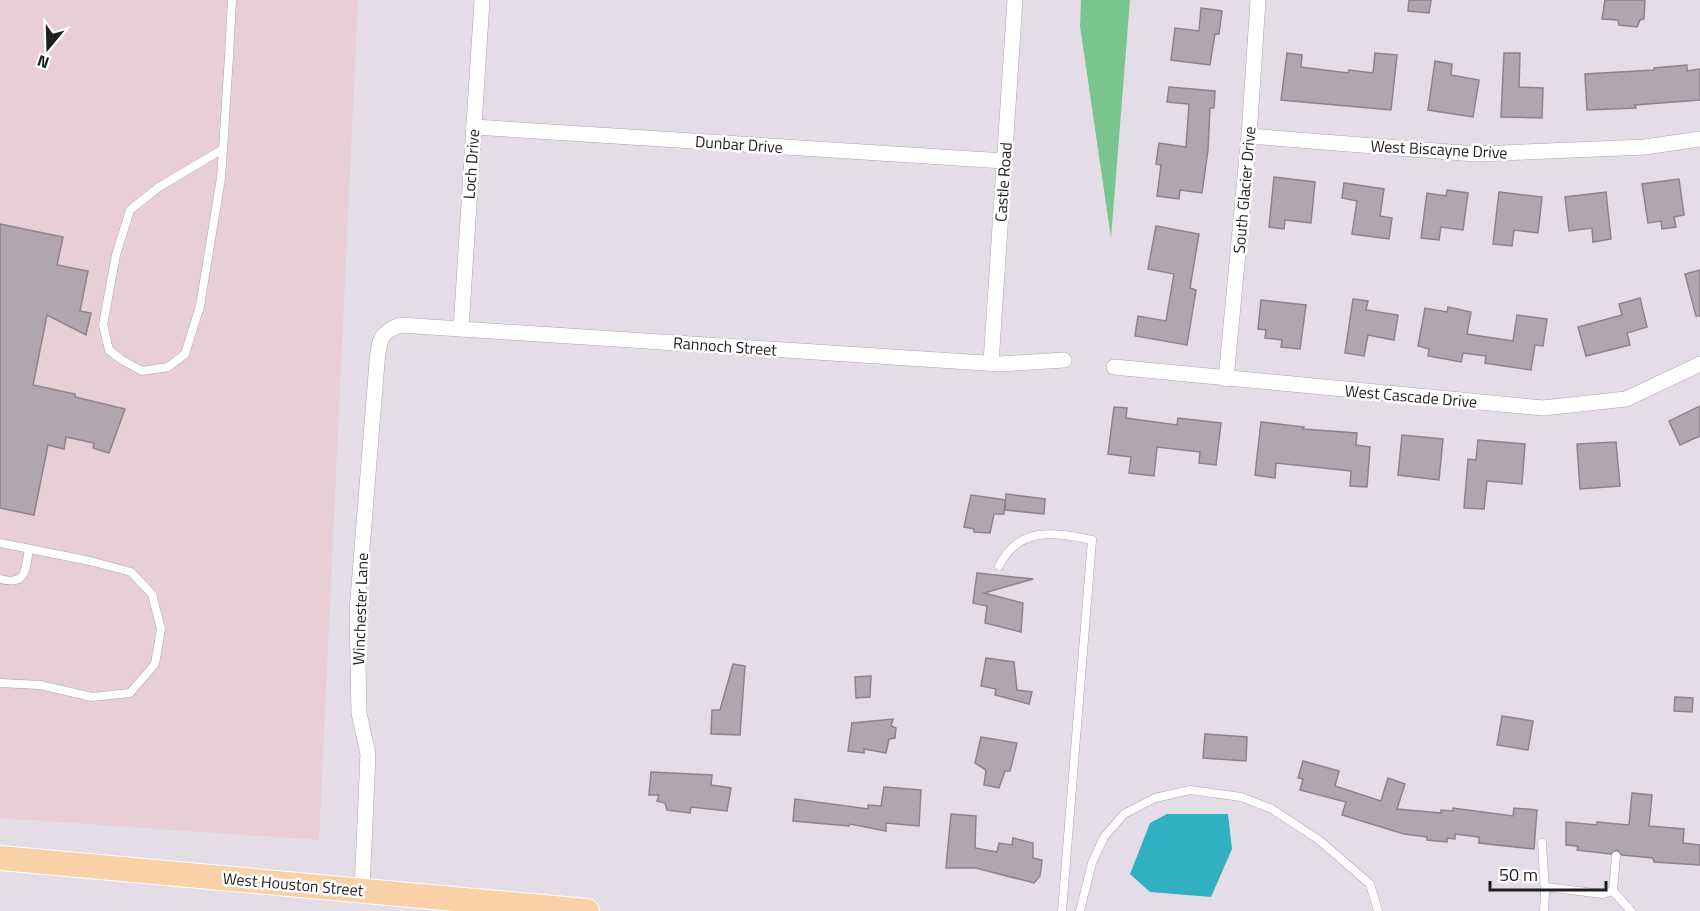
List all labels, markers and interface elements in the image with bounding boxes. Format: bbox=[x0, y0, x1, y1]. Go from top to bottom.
north arrow bbox=[18, 18, 78, 78]
text: N bbox=[34, 49, 52, 75]
street label: South Glacier Drive bbox=[1226, 125, 1262, 255]
street label: Loch Drive bbox=[457, 128, 485, 200]
street label: Dunbar Drive bbox=[694, 129, 784, 159]
street label: West Biscayne Drive bbox=[1370, 133, 1508, 165]
street label: Castle Road bbox=[988, 141, 1018, 223]
street label: Rannoch Street bbox=[672, 330, 778, 362]
street label: West Cascade Drive bbox=[1344, 378, 1478, 414]
street label: Winchester Lane bbox=[346, 552, 374, 666]
scale bar bbox=[1490, 854, 1606, 892]
text: 50 m bbox=[1499, 861, 1538, 888]
street label: West Houston Street bbox=[222, 866, 365, 902]

